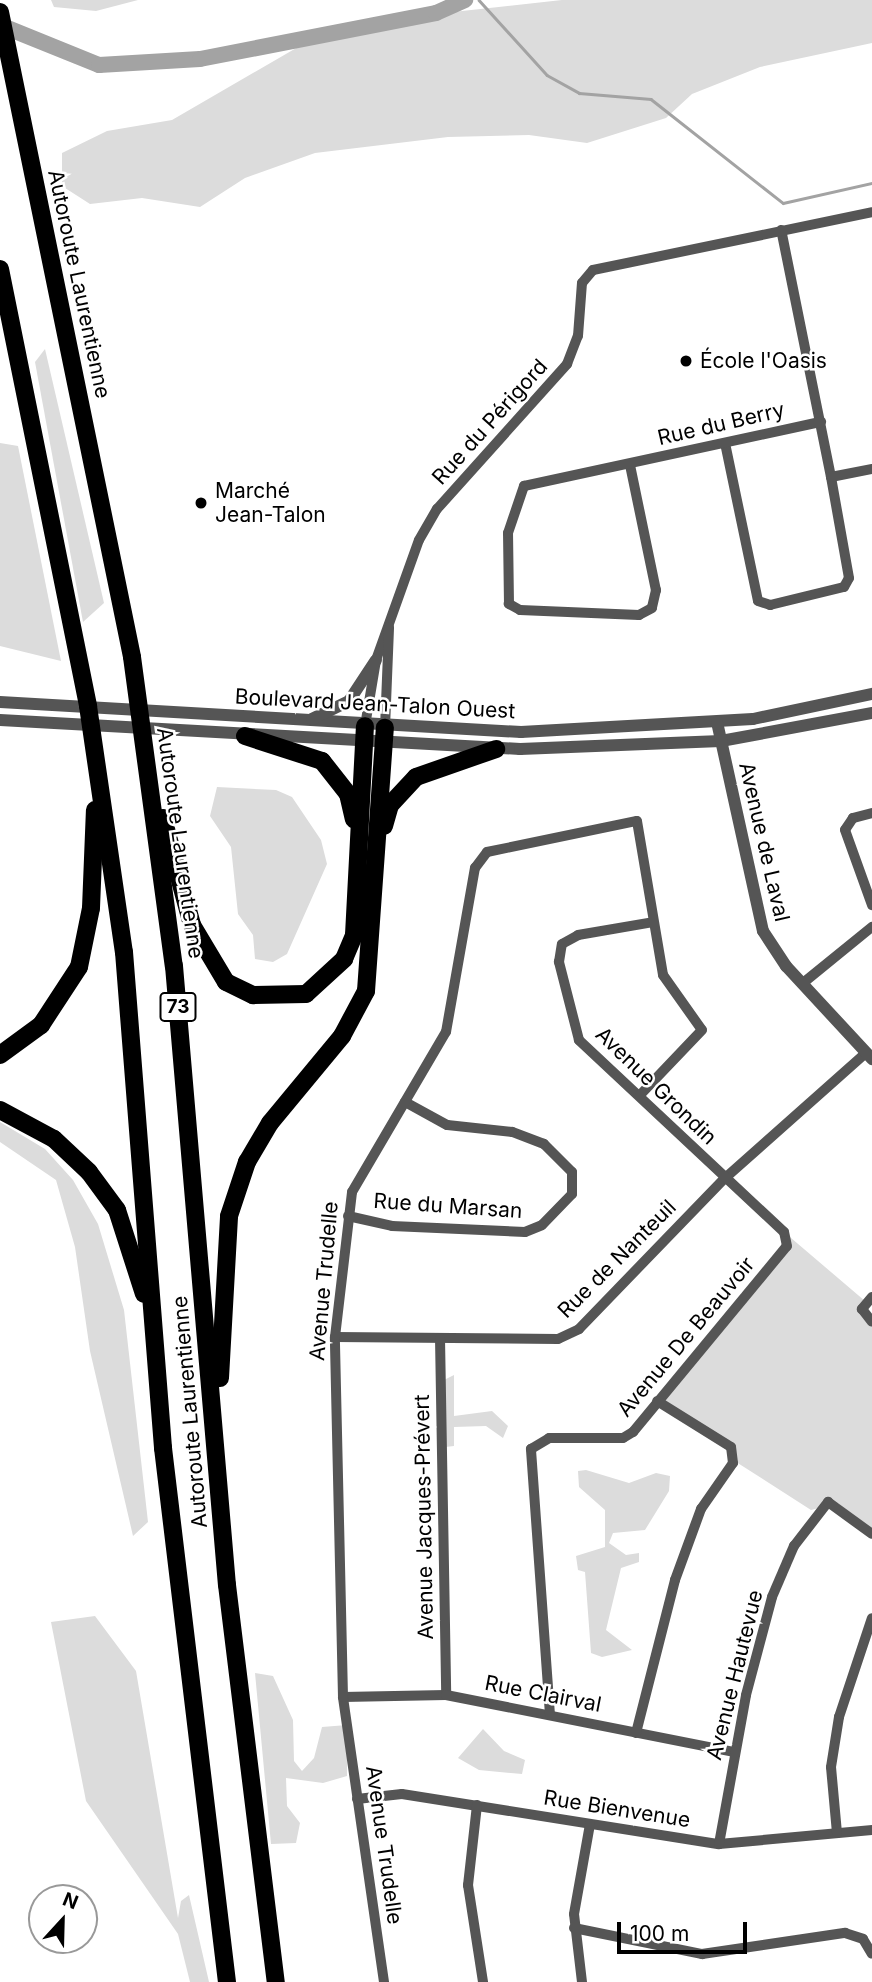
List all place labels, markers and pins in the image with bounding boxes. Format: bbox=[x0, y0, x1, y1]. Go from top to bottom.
place label: École l'Oasis bbox=[700, 348, 827, 374]
marker: École l'Oasis bbox=[678, 353, 694, 369]
place label: Marché Jean-Talon bbox=[215, 478, 326, 528]
marker: Marché Jean-Talon bbox=[193, 495, 209, 511]

